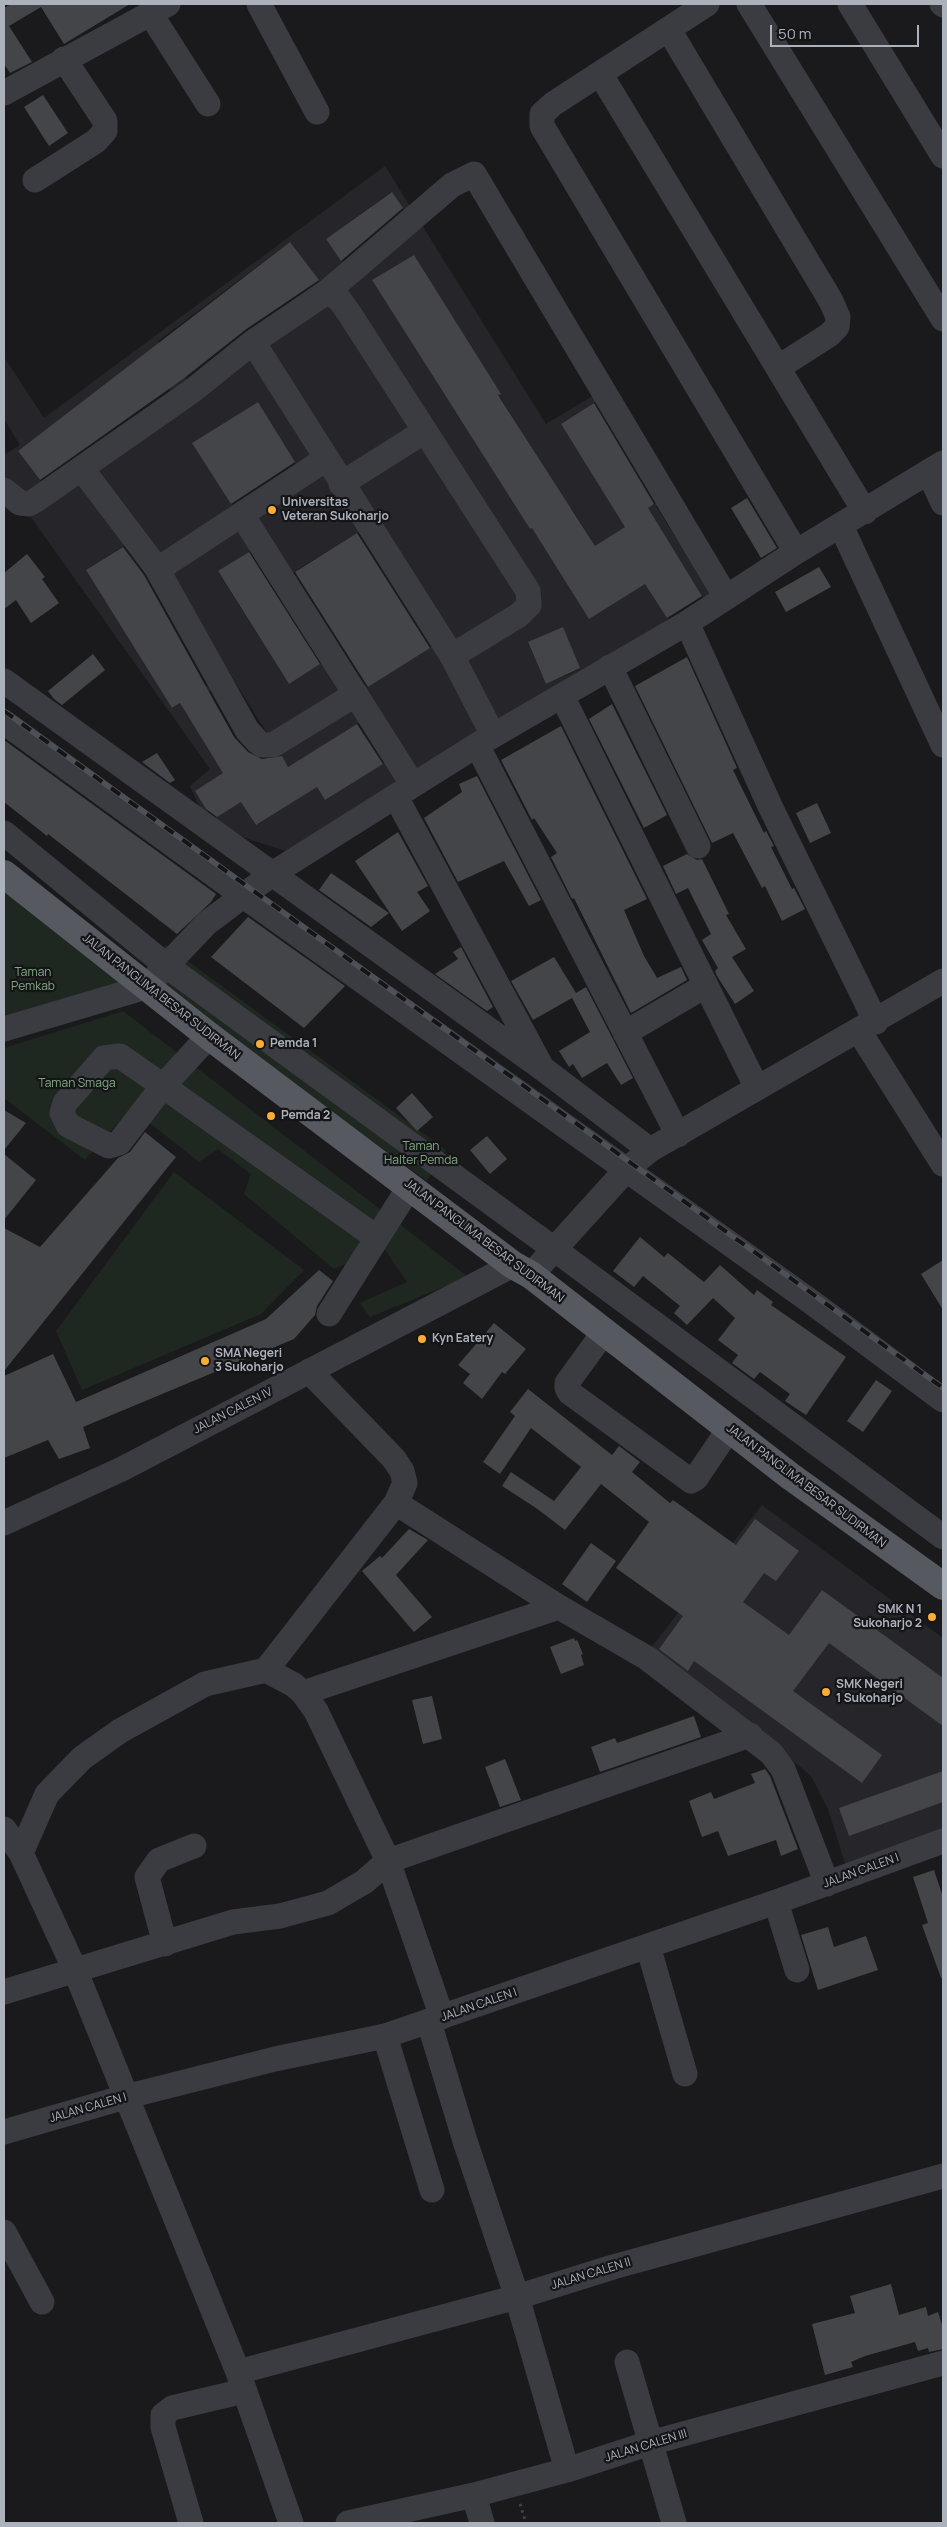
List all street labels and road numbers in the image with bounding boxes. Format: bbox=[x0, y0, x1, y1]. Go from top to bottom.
street label: JALAN PANGLIMA BESAR SUDIRMAN bbox=[79, 931, 243, 1063]
street label: JALAN PANGLIMA BESAR SUDIRMAN bbox=[401, 1176, 567, 1306]
street label: JALAN CALEN IV bbox=[191, 1385, 275, 1437]
street label: JALAN PANGLIMA BESAR SUDIRMAN bbox=[723, 1421, 889, 1551]
street label: JALAN CALEN I bbox=[821, 1851, 901, 1891]
street label: JALAN CALEN I bbox=[439, 1985, 519, 2025]
street label: JALAN CALEN I bbox=[48, 2090, 128, 2126]
street label: JALAN CALEN II bbox=[549, 2255, 633, 2293]
street label: JALAN CALEN III bbox=[603, 2427, 689, 2465]

